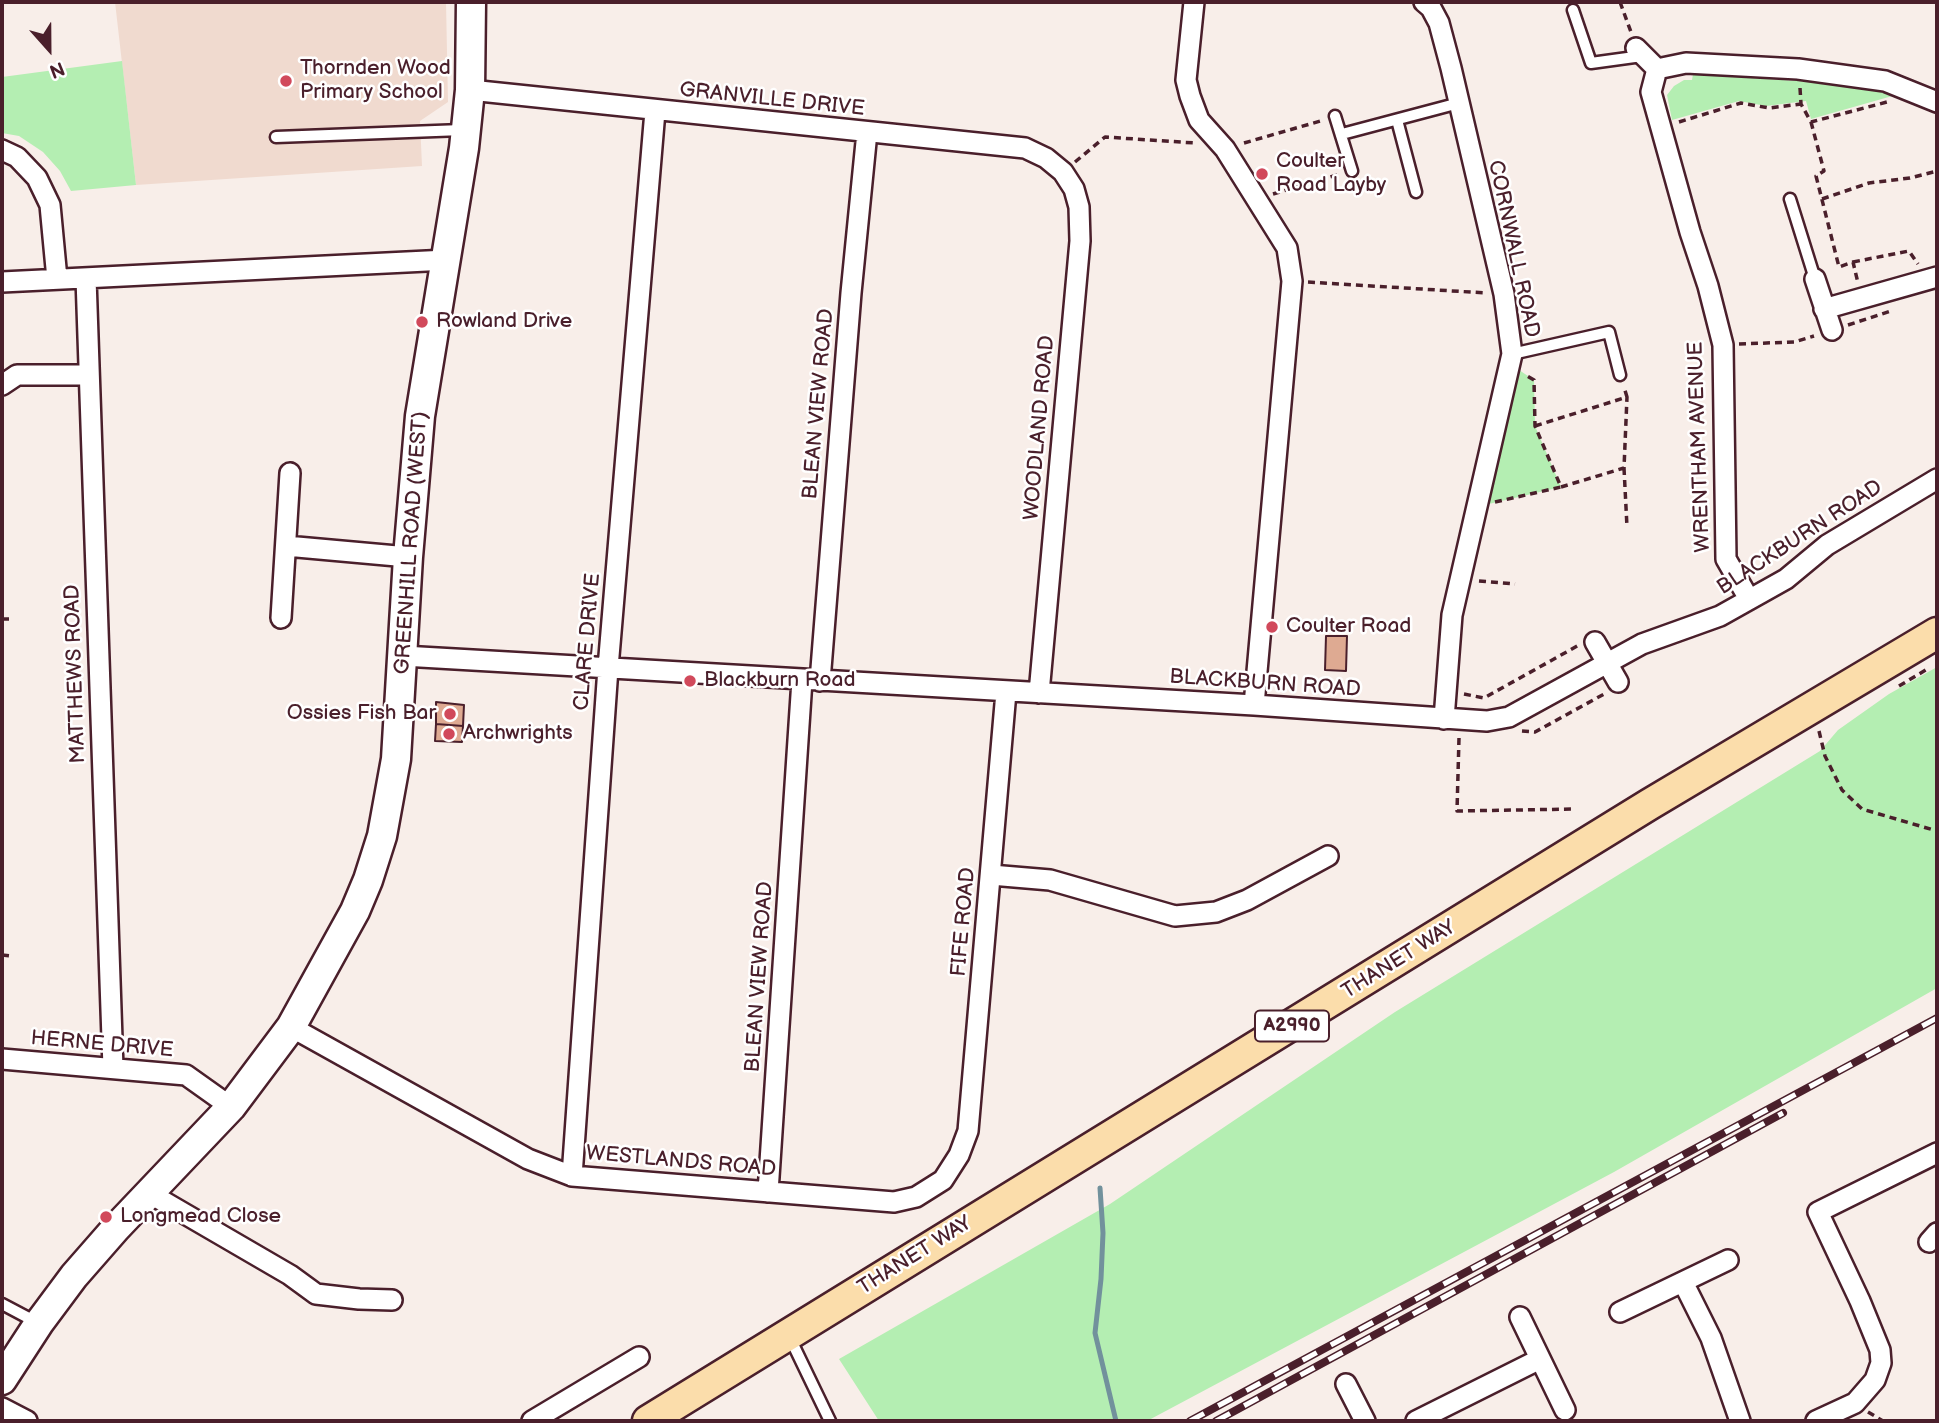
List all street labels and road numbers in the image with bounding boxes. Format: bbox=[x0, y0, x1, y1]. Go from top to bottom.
street label: GRANVILLE DRIVE bbox=[678, 78, 866, 122]
street label: CORNWALL ROAD bbox=[1482, 158, 1544, 340]
street label: BLEAN VIEW ROAD bbox=[798, 308, 840, 500]
street label: WOODLAND ROAD bbox=[1019, 335, 1061, 521]
street label: WRENTHAM AVENUE bbox=[1684, 341, 1716, 553]
street label: GREENHILL ROAD (WEST) bbox=[390, 411, 434, 675]
street label: BLACKBURN ROAD bbox=[1713, 475, 1887, 601]
street label: CLARE DRIVE bbox=[569, 572, 607, 712]
street label: MATTHEWS ROAD bbox=[60, 584, 92, 764]
street label: BLACKBURN ROAD bbox=[1168, 665, 1362, 703]
street label: FIFE ROAD bbox=[947, 866, 981, 978]
street label: BLEAN VIEW ROAD bbox=[741, 881, 779, 1073]
street label: THANET WAY bbox=[1337, 915, 1461, 1005]
road number: A2990 bbox=[1255, 1010, 1329, 1042]
street label: HERNE DRIVE bbox=[30, 1026, 174, 1064]
street label: WESTLANDS ROAD bbox=[585, 1141, 777, 1183]
street label: THANET WAY bbox=[853, 1211, 977, 1301]

